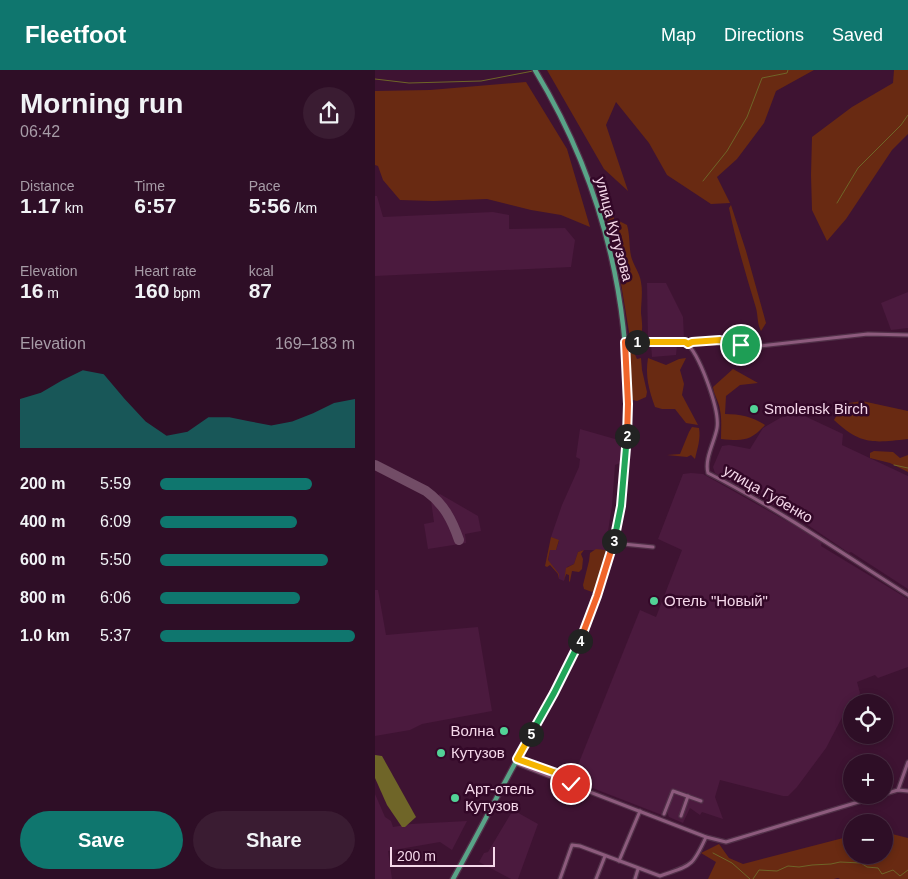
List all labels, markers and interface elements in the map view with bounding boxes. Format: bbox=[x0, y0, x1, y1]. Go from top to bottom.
text: Fleetfoot bbox=[25, 21, 126, 48]
text: Map bbox=[661, 25, 696, 45]
text: Directions bbox=[724, 25, 804, 45]
text: Saved bbox=[832, 25, 883, 45]
button: share bbox=[303, 87, 355, 139]
text: Morning run bbox=[20, 88, 183, 119]
text: 06:42 bbox=[20, 123, 60, 140]
street label: улица Кутузова bbox=[592, 175, 637, 284]
text: Distance bbox=[20, 178, 74, 194]
text: Time bbox=[134, 178, 165, 194]
text: Pace bbox=[249, 178, 281, 194]
text: 1.17 bbox=[20, 194, 61, 217]
text: 6:57 bbox=[134, 194, 176, 217]
text: 5:56 bbox=[249, 194, 291, 217]
text: km bbox=[61, 200, 83, 216]
text: /km bbox=[291, 200, 317, 216]
text: Elevation bbox=[20, 263, 78, 279]
text: Heart rate bbox=[134, 263, 197, 279]
text: kcal bbox=[249, 263, 274, 279]
text: 16 bbox=[20, 279, 43, 302]
text: 160 bbox=[134, 279, 169, 302]
text: 87 bbox=[249, 279, 272, 302]
text: m bbox=[43, 285, 59, 301]
text: bpm bbox=[169, 285, 201, 301]
pin bbox=[720, 324, 762, 366]
pin: 1 bbox=[625, 330, 649, 354]
icon: arrive bbox=[727, 331, 755, 359]
text: 1 bbox=[634, 334, 641, 350]
text: Elevation bbox=[20, 335, 86, 352]
text: 169–183 m bbox=[275, 335, 355, 352]
place label: Smolensk Birch bbox=[764, 400, 868, 417]
marker: Smolensk Birch bbox=[748, 403, 760, 415]
pin: 2 bbox=[615, 424, 639, 448]
text: 2 bbox=[624, 428, 631, 444]
street label: улица Губенко bbox=[721, 461, 816, 526]
text: 200 m bbox=[20, 475, 65, 492]
text: 5:59 bbox=[100, 475, 131, 492]
text: 400 m bbox=[20, 513, 65, 530]
text: 6:09 bbox=[100, 513, 131, 530]
pin: 3 bbox=[601, 528, 627, 554]
text: 3 bbox=[611, 533, 618, 549]
text: 600 m bbox=[20, 551, 65, 568]
text: 5:50 bbox=[100, 551, 131, 568]
text: 800 m bbox=[20, 589, 65, 606]
text: 6:06 bbox=[100, 589, 131, 606]
place label: Отель "Новый" bbox=[664, 592, 768, 609]
marker: Отель "Новый" bbox=[648, 595, 660, 607]
text: 1.0 km bbox=[20, 627, 70, 644]
text: 5:37 bbox=[100, 627, 131, 644]
pin: 4 bbox=[567, 628, 593, 654]
text: 4 bbox=[577, 633, 584, 649]
map controls bbox=[843, 694, 893, 864]
button: locate bbox=[843, 694, 893, 744]
place label: Волна bbox=[451, 722, 495, 739]
pin: 5 bbox=[519, 722, 543, 746]
marker: Волна bbox=[498, 725, 510, 737]
text: 5 bbox=[528, 726, 535, 742]
place label: Кутузов bbox=[451, 744, 505, 761]
marker: Кутузов bbox=[435, 747, 447, 759]
button: + bbox=[843, 754, 893, 804]
pin bbox=[550, 763, 592, 805]
icon: check bbox=[557, 770, 585, 798]
place label: Арт-отель Кутузов bbox=[465, 780, 534, 814]
marker: Арт-отель Кутузов bbox=[449, 792, 461, 804]
button: Save bbox=[20, 811, 183, 869]
button: Share bbox=[193, 811, 355, 869]
button: − bbox=[843, 814, 893, 864]
scale bar bbox=[390, 844, 495, 867]
text: 200 m bbox=[397, 848, 436, 864]

